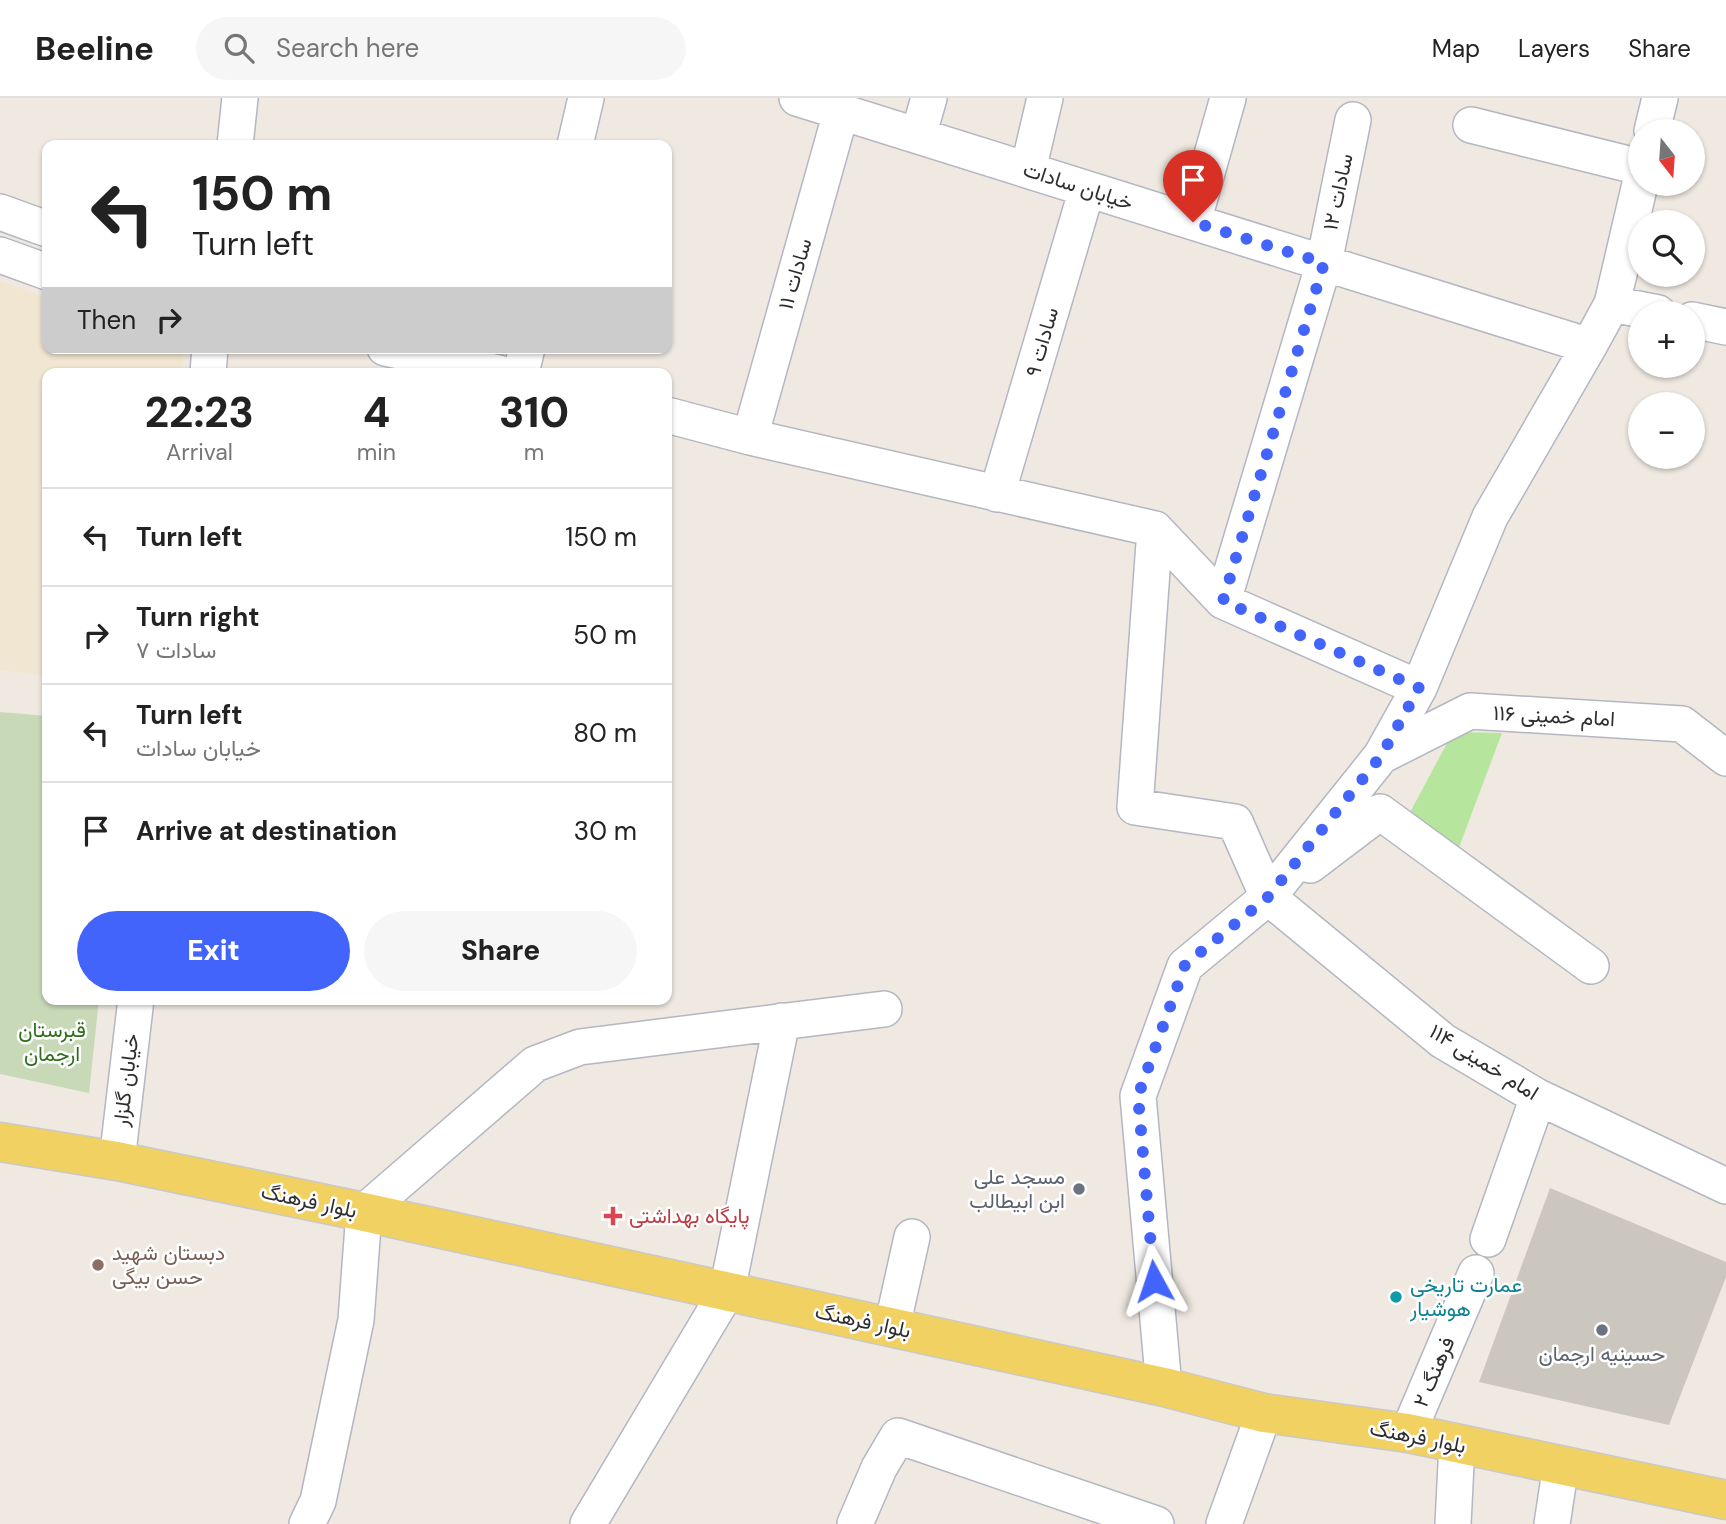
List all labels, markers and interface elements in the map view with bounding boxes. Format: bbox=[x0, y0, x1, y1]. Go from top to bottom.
search box bbox=[196, 17, 686, 80]
text: Beeline bbox=[35, 27, 154, 70]
icon: search bbox=[220, 29, 258, 67]
text: Search here bbox=[276, 31, 419, 65]
text: Map bbox=[1432, 33, 1480, 64]
text: Layers bbox=[1518, 33, 1590, 64]
text: Share bbox=[1628, 33, 1691, 64]
north arrow bbox=[1628, 119, 1704, 196]
map controls bbox=[1628, 119, 1705, 469]
pin bbox=[1163, 150, 1223, 222]
street label: سادات ۱۲ bbox=[1316, 151, 1360, 233]
street label: خیابان سادات bbox=[1019, 155, 1137, 217]
text: 150 m bbox=[192, 161, 332, 225]
icon: arrive bbox=[1174, 161, 1212, 199]
icon: left bbox=[77, 168, 168, 259]
button: search bbox=[1628, 210, 1705, 287]
text: Turn left bbox=[192, 223, 314, 265]
street label: سادات ۱۱ bbox=[771, 235, 819, 313]
icon: right bbox=[150, 301, 188, 339]
button: + bbox=[1628, 301, 1705, 378]
text: Then bbox=[77, 303, 136, 337]
street label: سادات ۹ bbox=[1019, 304, 1065, 380]
text: 22:23 bbox=[145, 385, 254, 440]
text: 4 bbox=[363, 385, 390, 440]
text: 310 bbox=[499, 385, 569, 440]
button: − bbox=[1628, 392, 1705, 469]
text: Arrival bbox=[166, 437, 233, 467]
text: min bbox=[357, 437, 396, 467]
text: m bbox=[524, 437, 544, 467]
icon: left bbox=[77, 518, 115, 556]
text: Turn left bbox=[136, 520, 243, 554]
text: 150 m bbox=[565, 520, 637, 554]
text: Turn right bbox=[136, 600, 260, 634]
icon: right bbox=[77, 616, 115, 654]
text: 50 m bbox=[573, 618, 637, 652]
text: سادات ۷ bbox=[136, 635, 216, 665]
text: Turn left bbox=[136, 698, 243, 732]
street label: امام خمینی ۱۱۶ bbox=[1492, 699, 1616, 733]
icon: left bbox=[77, 714, 115, 752]
text: 80 m bbox=[573, 716, 637, 750]
text: خیابان سادات bbox=[136, 733, 261, 763]
icon: arrive bbox=[77, 812, 115, 850]
text: Arrive at destination bbox=[136, 814, 397, 848]
text: 30 m bbox=[574, 814, 637, 848]
button: Exit bbox=[77, 911, 350, 991]
button: Share bbox=[364, 911, 637, 991]
park label: قبرستان ارجمان bbox=[18, 1016, 86, 1068]
street label: امام خمینی ۱۱۴ bbox=[1424, 1017, 1544, 1107]
street label: خیابان گلزار bbox=[106, 1032, 146, 1129]
place label: مسجد علی ابن ابیطالب bbox=[969, 1163, 1065, 1215]
street label: بلوار فرهنگ bbox=[258, 1177, 360, 1225]
marker: مسجد علی ابن ابیطالب bbox=[1071, 1181, 1087, 1197]
place label: پایگاه بهداشتی bbox=[629, 1202, 750, 1230]
marker: پایگاه بهداشتی bbox=[603, 1206, 623, 1226]
place label: دبستان شهید حسن بیگی bbox=[112, 1239, 225, 1291]
position arrow bbox=[1117, 1244, 1191, 1318]
marker: دبستان شهید حسن بیگی bbox=[90, 1257, 106, 1273]
place label: عمارت تاریخی هوشیار bbox=[1409, 1271, 1522, 1323]
marker: عمارت تاریخی هوشیار bbox=[1388, 1289, 1404, 1305]
street label: بلوار فرهنگ bbox=[812, 1297, 914, 1345]
marker: حسینیه ارجمان bbox=[1594, 1322, 1610, 1338]
street label: فرهنگ ۲ bbox=[1407, 1332, 1461, 1412]
place label: حسینیه ارجمان bbox=[1539, 1340, 1665, 1368]
street label: بلوار فرهنگ bbox=[1368, 1414, 1468, 1460]

